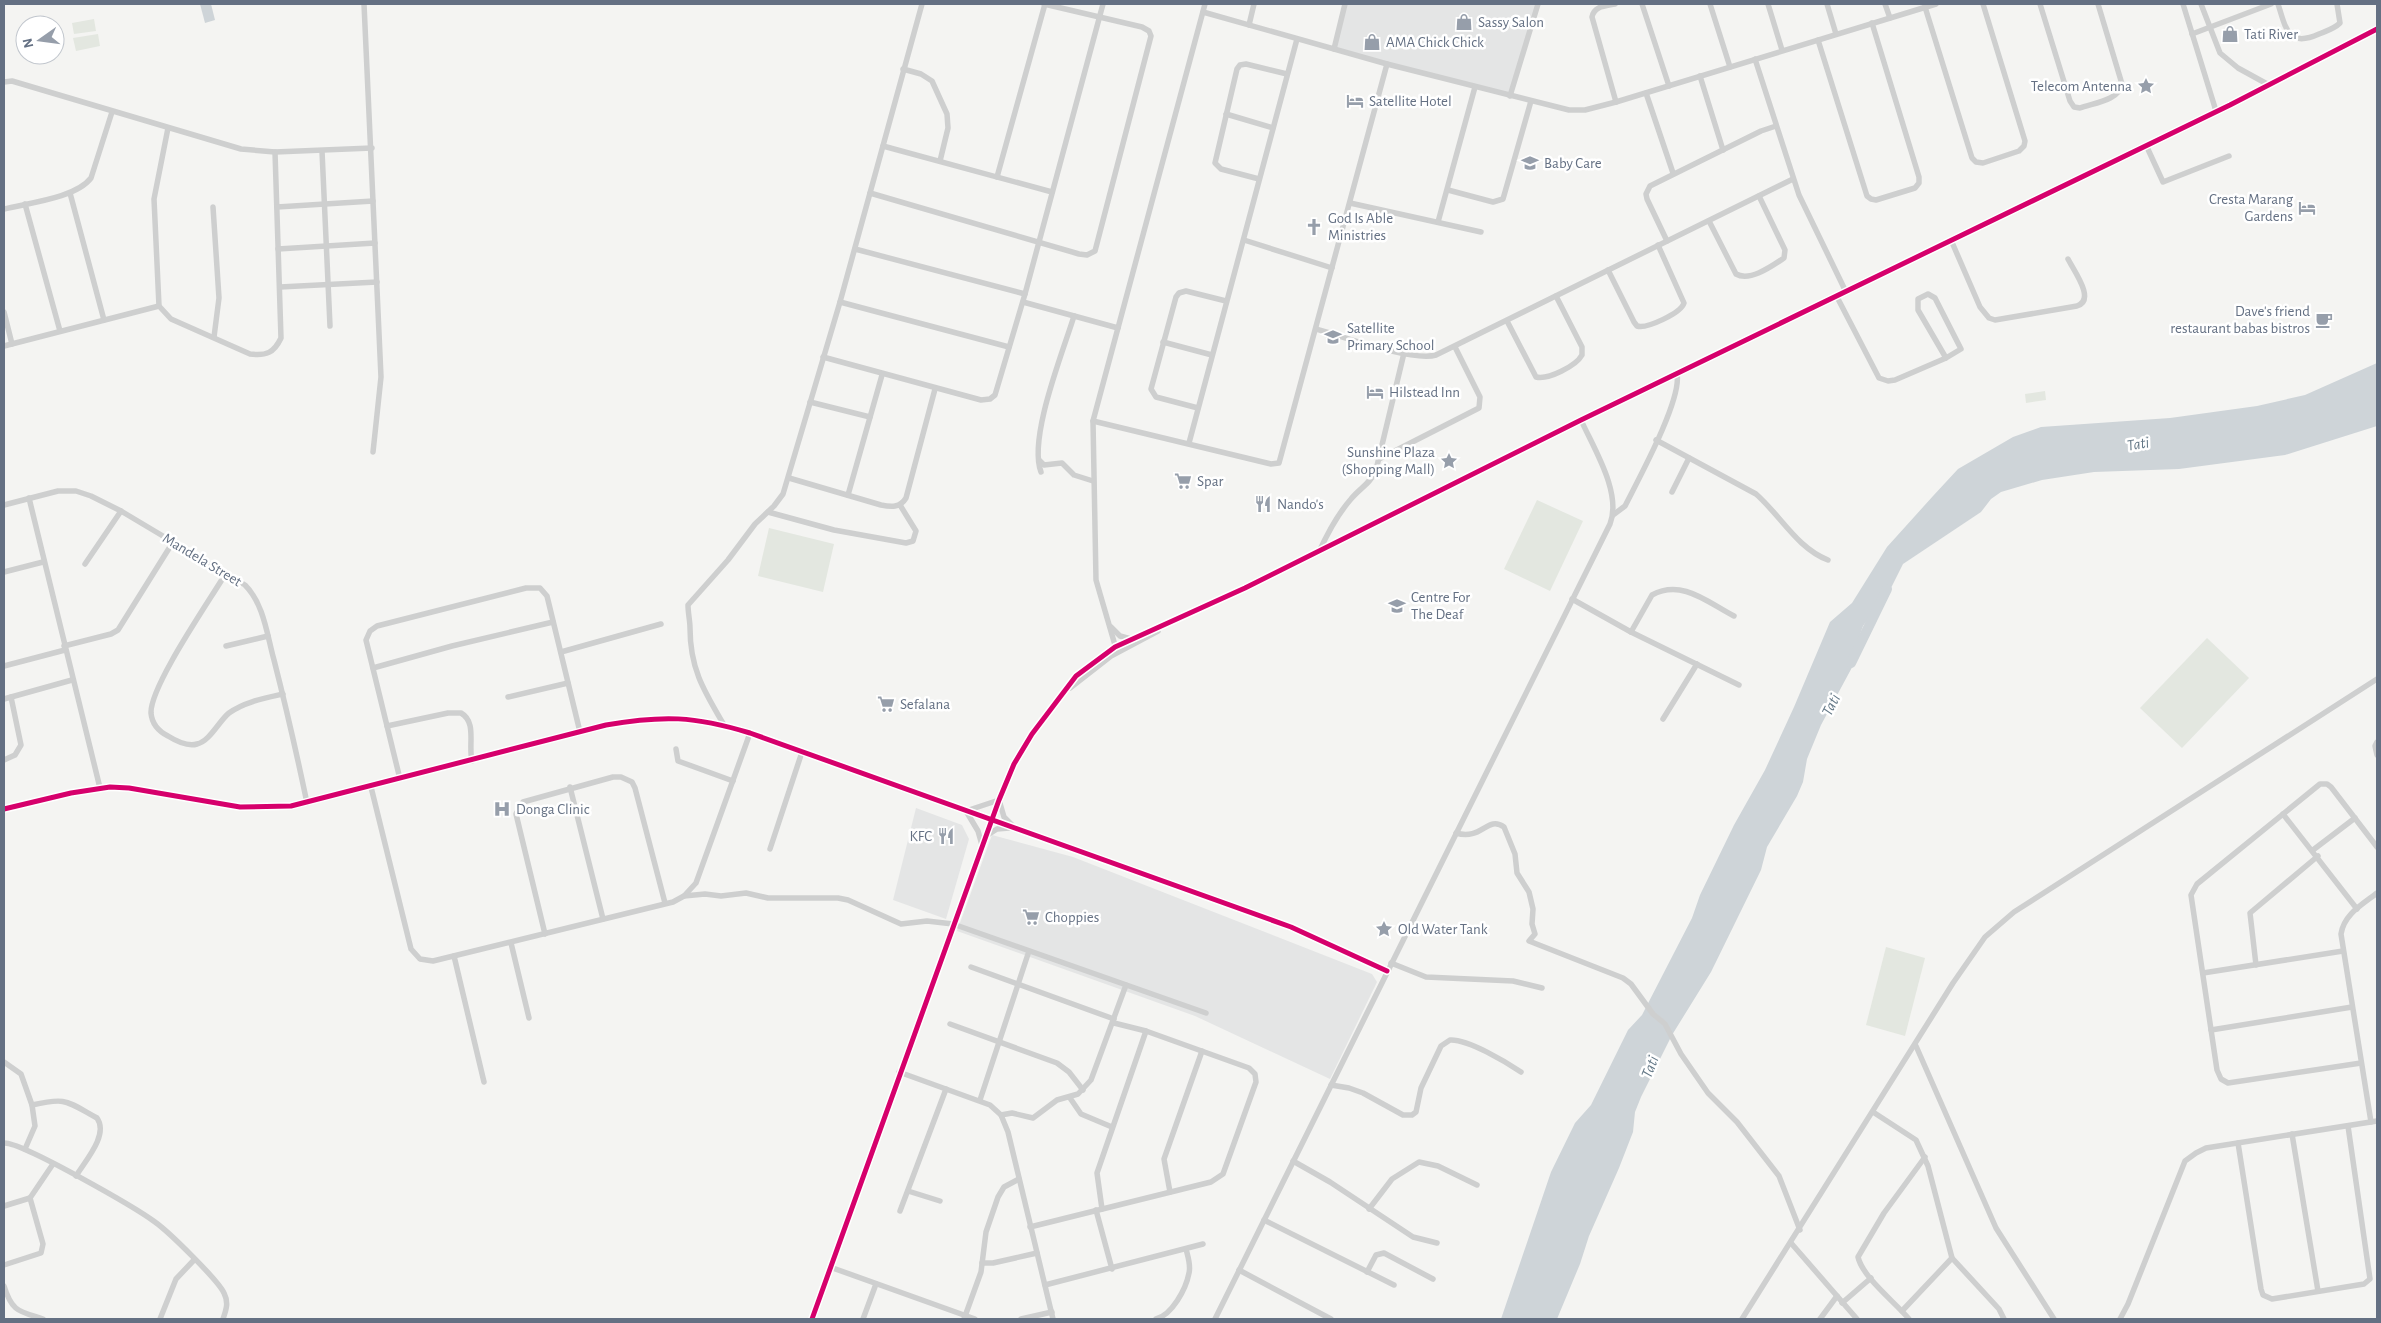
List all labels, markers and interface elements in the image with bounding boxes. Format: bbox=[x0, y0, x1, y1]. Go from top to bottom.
shop icon: Sassy Salon bbox=[1454, 12, 1474, 32]
north arrow bbox=[15, 15, 65, 65]
place label: Sassy Salon bbox=[1478, 15, 1544, 30]
shop icon: Tati River bbox=[2220, 24, 2240, 44]
place label: Tati River bbox=[2244, 27, 2298, 42]
shop icon: AMA Chick Chick bbox=[1362, 32, 1382, 52]
place label: AMA Chick Chick bbox=[1386, 35, 1484, 50]
text: N bbox=[20, 36, 36, 49]
place icon: Telecom Antenna bbox=[2136, 76, 2156, 96]
place label: Telecom Antenna bbox=[2031, 79, 2132, 94]
hotel icon: Satellite Hotel bbox=[1345, 91, 1365, 111]
place label: Satellite Hotel bbox=[1369, 94, 1452, 109]
school or university icon: Baby Care bbox=[1520, 153, 1540, 173]
place label: Baby Care bbox=[1544, 156, 1602, 171]
place label: Cresta Marang Gardens bbox=[2209, 192, 2294, 224]
hotel icon: Cresta Marang Gardens bbox=[2297, 198, 2317, 218]
place label: God Is Able Ministries bbox=[1328, 211, 1393, 243]
church icon: God Is Able Ministries bbox=[1304, 217, 1324, 237]
place label: Dave's friend restaurant babas bistros bbox=[2170, 304, 2310, 336]
cafe icon: Dave's friend restaurant babas bistros bbox=[2314, 310, 2334, 330]
place label: Satellite Primary School bbox=[1347, 321, 1435, 353]
school or university icon: Satellite Primary School bbox=[1323, 327, 1343, 347]
hotel icon: Hilstead Inn bbox=[1365, 382, 1385, 402]
place label: Hilstead Inn bbox=[1389, 385, 1460, 400]
water label: Tati bbox=[2126, 434, 2151, 454]
place label: Sunshine Plaza (Shopping Mall) bbox=[1342, 445, 1435, 477]
place icon: Sunshine Plaza (Shopping Mall) bbox=[1439, 451, 1459, 471]
supermarket icon: Spar bbox=[1173, 471, 1193, 491]
place label: Spar bbox=[1197, 474, 1223, 489]
restaurant icon: Nando's bbox=[1253, 494, 1273, 514]
place label: Nando's bbox=[1277, 497, 1324, 512]
street label: Mandela Street bbox=[160, 531, 244, 590]
place label: Centre For The Deaf bbox=[1411, 590, 1470, 622]
school or university icon: Centre For The Deaf bbox=[1387, 596, 1407, 616]
water label: Tati bbox=[1819, 691, 1843, 719]
supermarket icon: Sefalana bbox=[876, 694, 896, 714]
place label: Sefalana bbox=[900, 697, 950, 712]
hospital icon: Donga Clinic bbox=[492, 799, 512, 819]
place label: Donga Clinic bbox=[516, 802, 590, 817]
restaurant icon: KFC bbox=[936, 826, 956, 846]
place label: KFC bbox=[909, 829, 932, 844]
supermarket icon: Choppies bbox=[1021, 907, 1041, 927]
place label: Choppies bbox=[1045, 910, 1099, 925]
place icon: Old Water Tank bbox=[1374, 919, 1394, 939]
place label: Old Water Tank bbox=[1398, 922, 1488, 937]
water label: Tati bbox=[1638, 1053, 1662, 1080]

